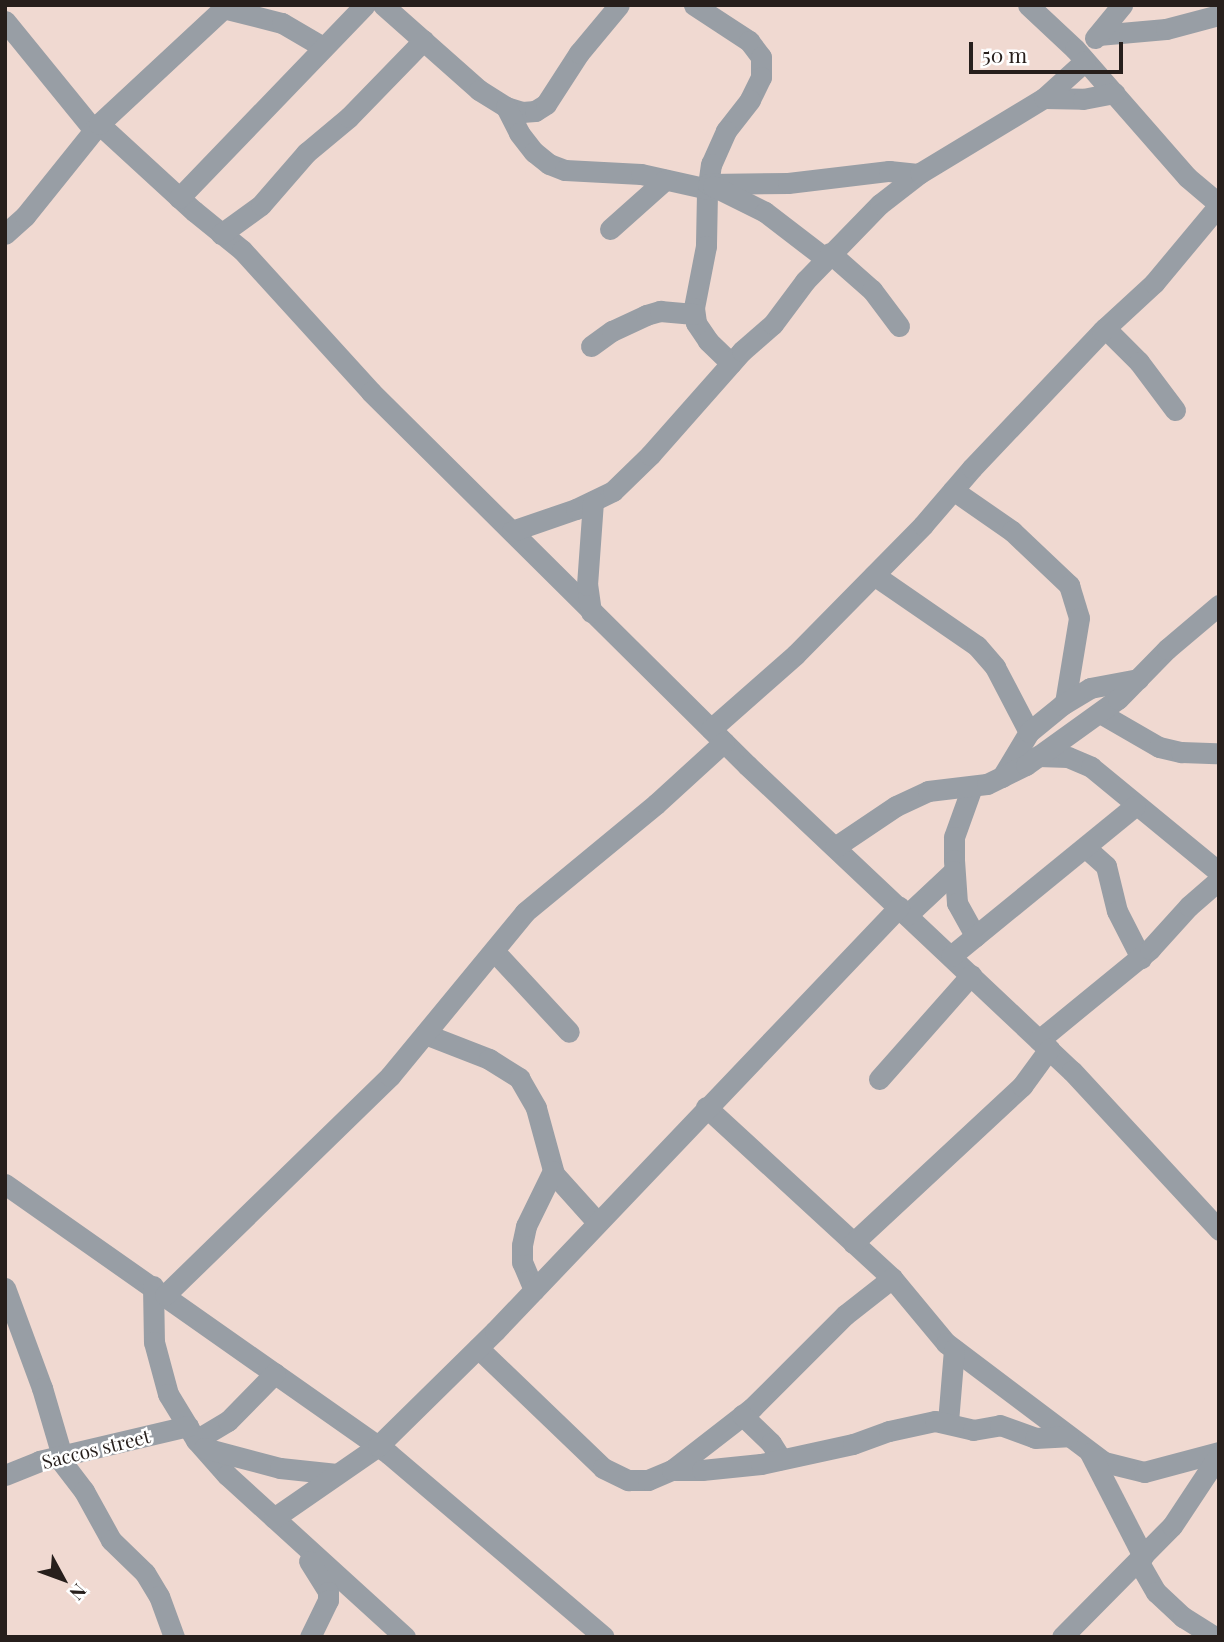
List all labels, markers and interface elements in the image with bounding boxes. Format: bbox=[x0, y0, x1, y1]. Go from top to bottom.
scale bar bbox=[972, 28, 1126, 72]
text: 50 m bbox=[982, 40, 1027, 68]
street label: Saccos street bbox=[39, 1425, 153, 1473]
north arrow bbox=[28, 1544, 98, 1614]
text: N bbox=[65, 1579, 93, 1606]

